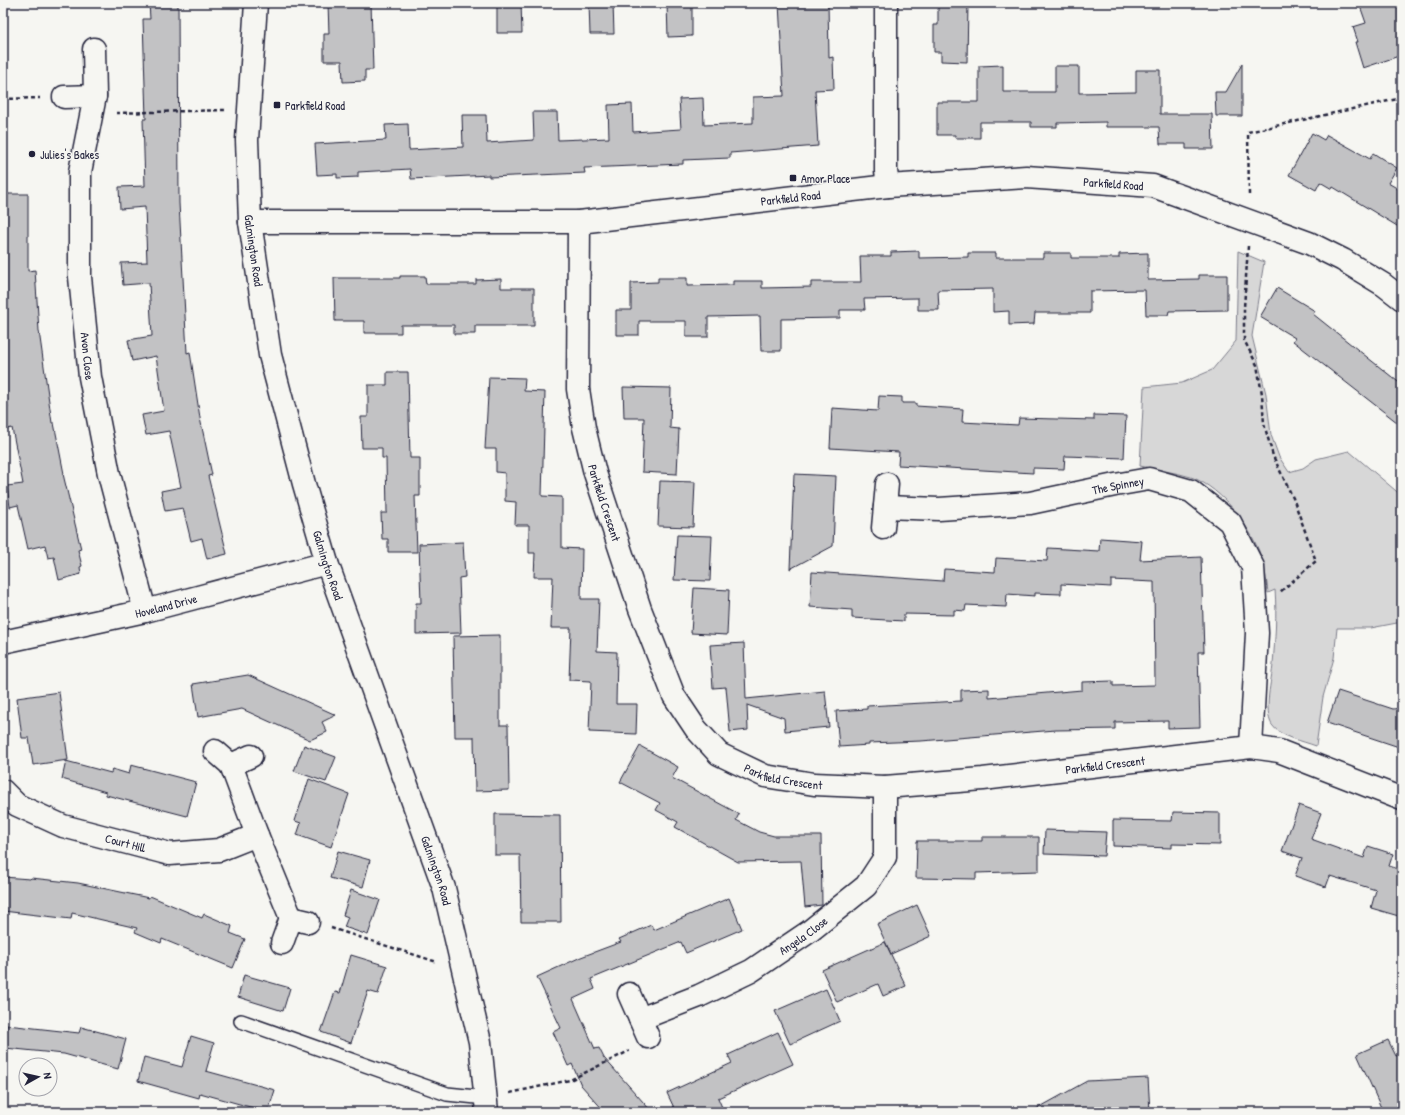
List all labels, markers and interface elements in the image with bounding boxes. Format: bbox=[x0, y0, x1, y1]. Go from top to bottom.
place label: Parkfield Road bbox=[285, 97, 345, 114]
marker: Parkfield Road bbox=[272, 100, 282, 110]
place label: Julies's Bakes bbox=[40, 146, 99, 163]
marker: Julies's Bakes bbox=[27, 149, 37, 159]
place label: Amor Place bbox=[801, 170, 851, 187]
marker: Amor Place bbox=[788, 173, 798, 183]
street label: Parkfield Road bbox=[1083, 173, 1144, 194]
street label: Parkfield Road bbox=[760, 185, 822, 209]
street label: Galmington Road bbox=[241, 214, 268, 288]
street label: Avon Close bbox=[77, 332, 99, 382]
street label: Parkfield Crescent bbox=[585, 462, 626, 544]
street label: The Spinney bbox=[1090, 472, 1145, 498]
street label: Galmington Road bbox=[309, 528, 348, 602]
street label: Hoveland Drive bbox=[133, 589, 199, 621]
street label: Parkfield Crescent bbox=[1064, 751, 1147, 778]
street label: Parkfield Crescent bbox=[741, 759, 823, 793]
street label: Court Hill bbox=[103, 829, 148, 856]
street label: Galmington Road bbox=[417, 833, 456, 907]
street label: Angela Close bbox=[775, 912, 831, 958]
north arrow bbox=[18, 1057, 58, 1097]
text: N bbox=[41, 1072, 55, 1080]

